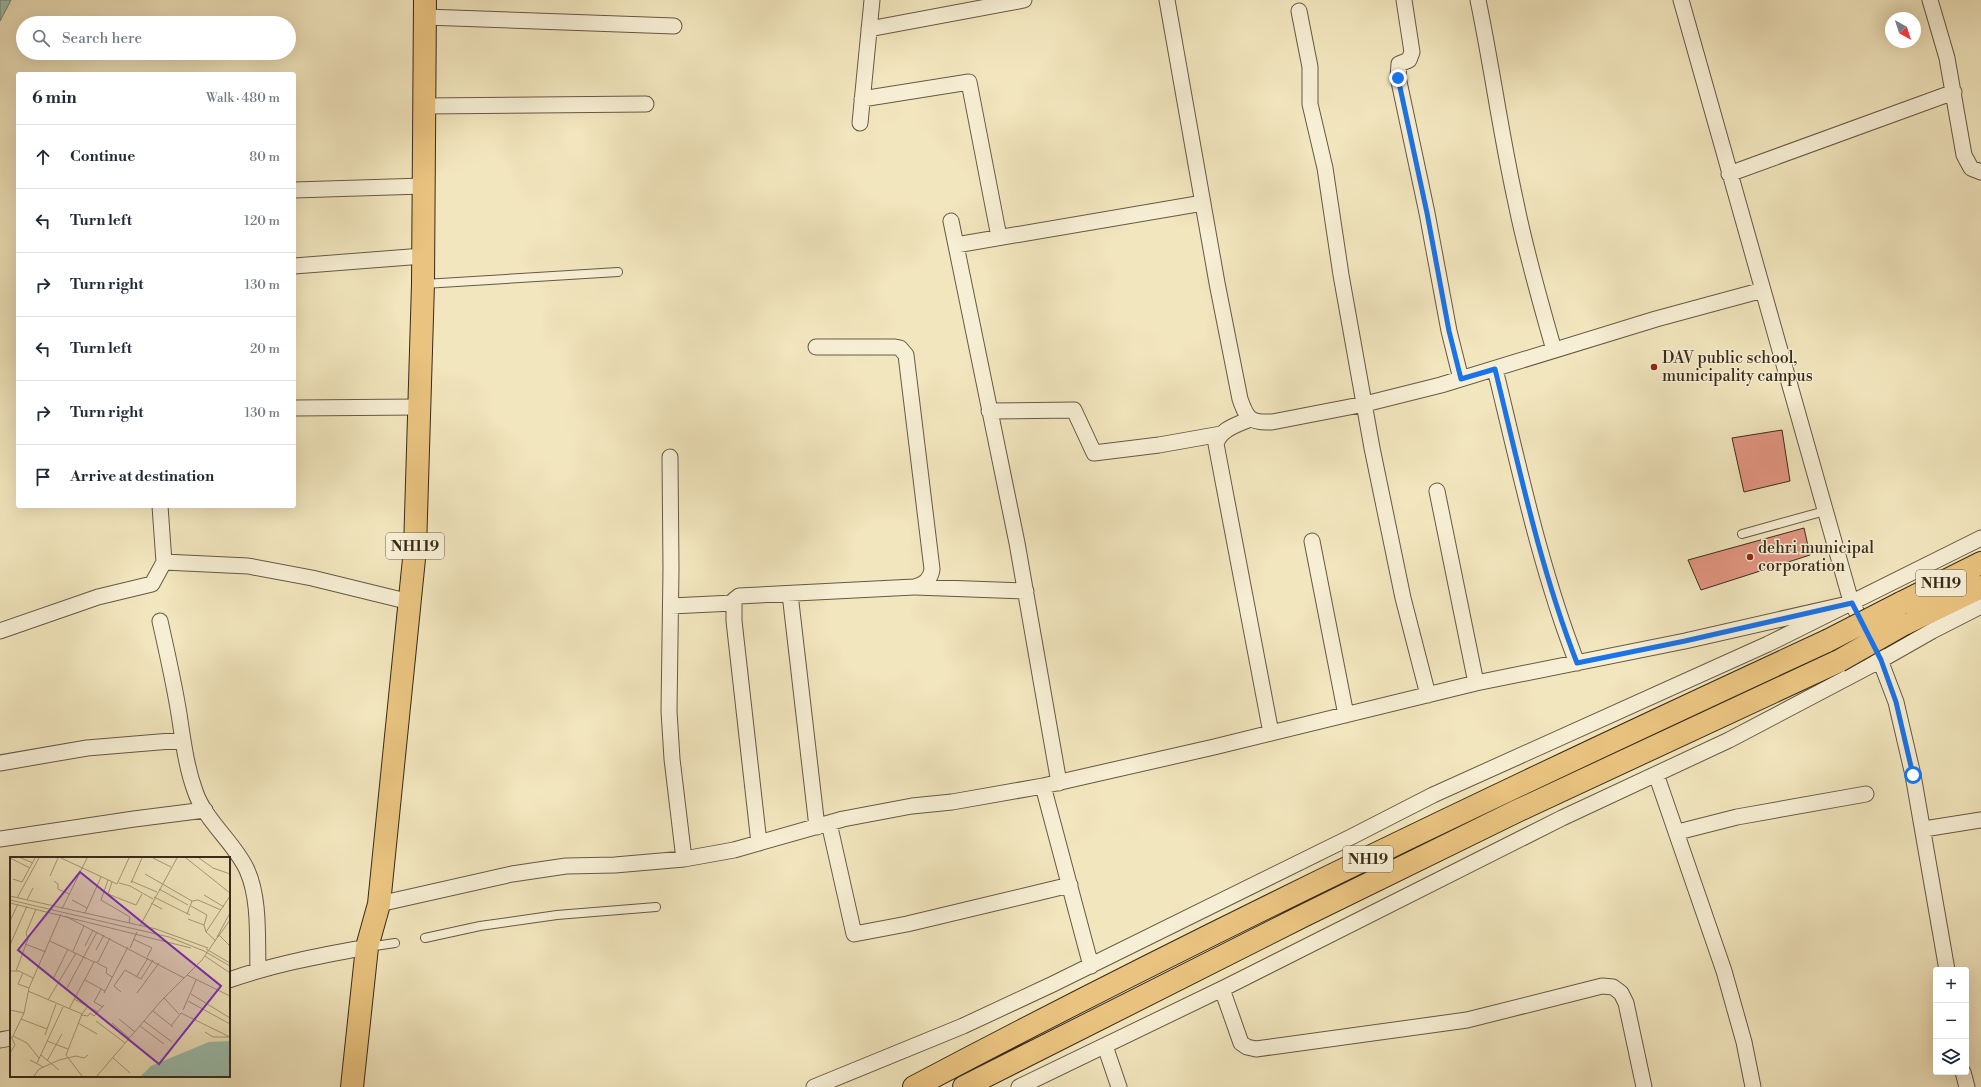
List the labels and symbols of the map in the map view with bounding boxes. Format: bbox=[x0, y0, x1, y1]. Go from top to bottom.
north arrow bbox=[1885, 12, 1921, 48]
route end bbox=[1389, 69, 1407, 87]
place label: DAV public school, municipality campus bbox=[1662, 348, 1813, 386]
marker: DAV public school, municipality campus bbox=[1649, 362, 1659, 372]
road number: NH119 bbox=[386, 533, 444, 559]
place label: dehri municipal corporation bbox=[1758, 538, 1874, 576]
marker: dehri municipal corporation bbox=[1745, 552, 1755, 562]
road number: NH19 bbox=[1916, 570, 1966, 596]
route start bbox=[1904, 766, 1922, 784]
road number: NH19 bbox=[1343, 846, 1393, 872]
inset map bbox=[10, 857, 230, 1077]

